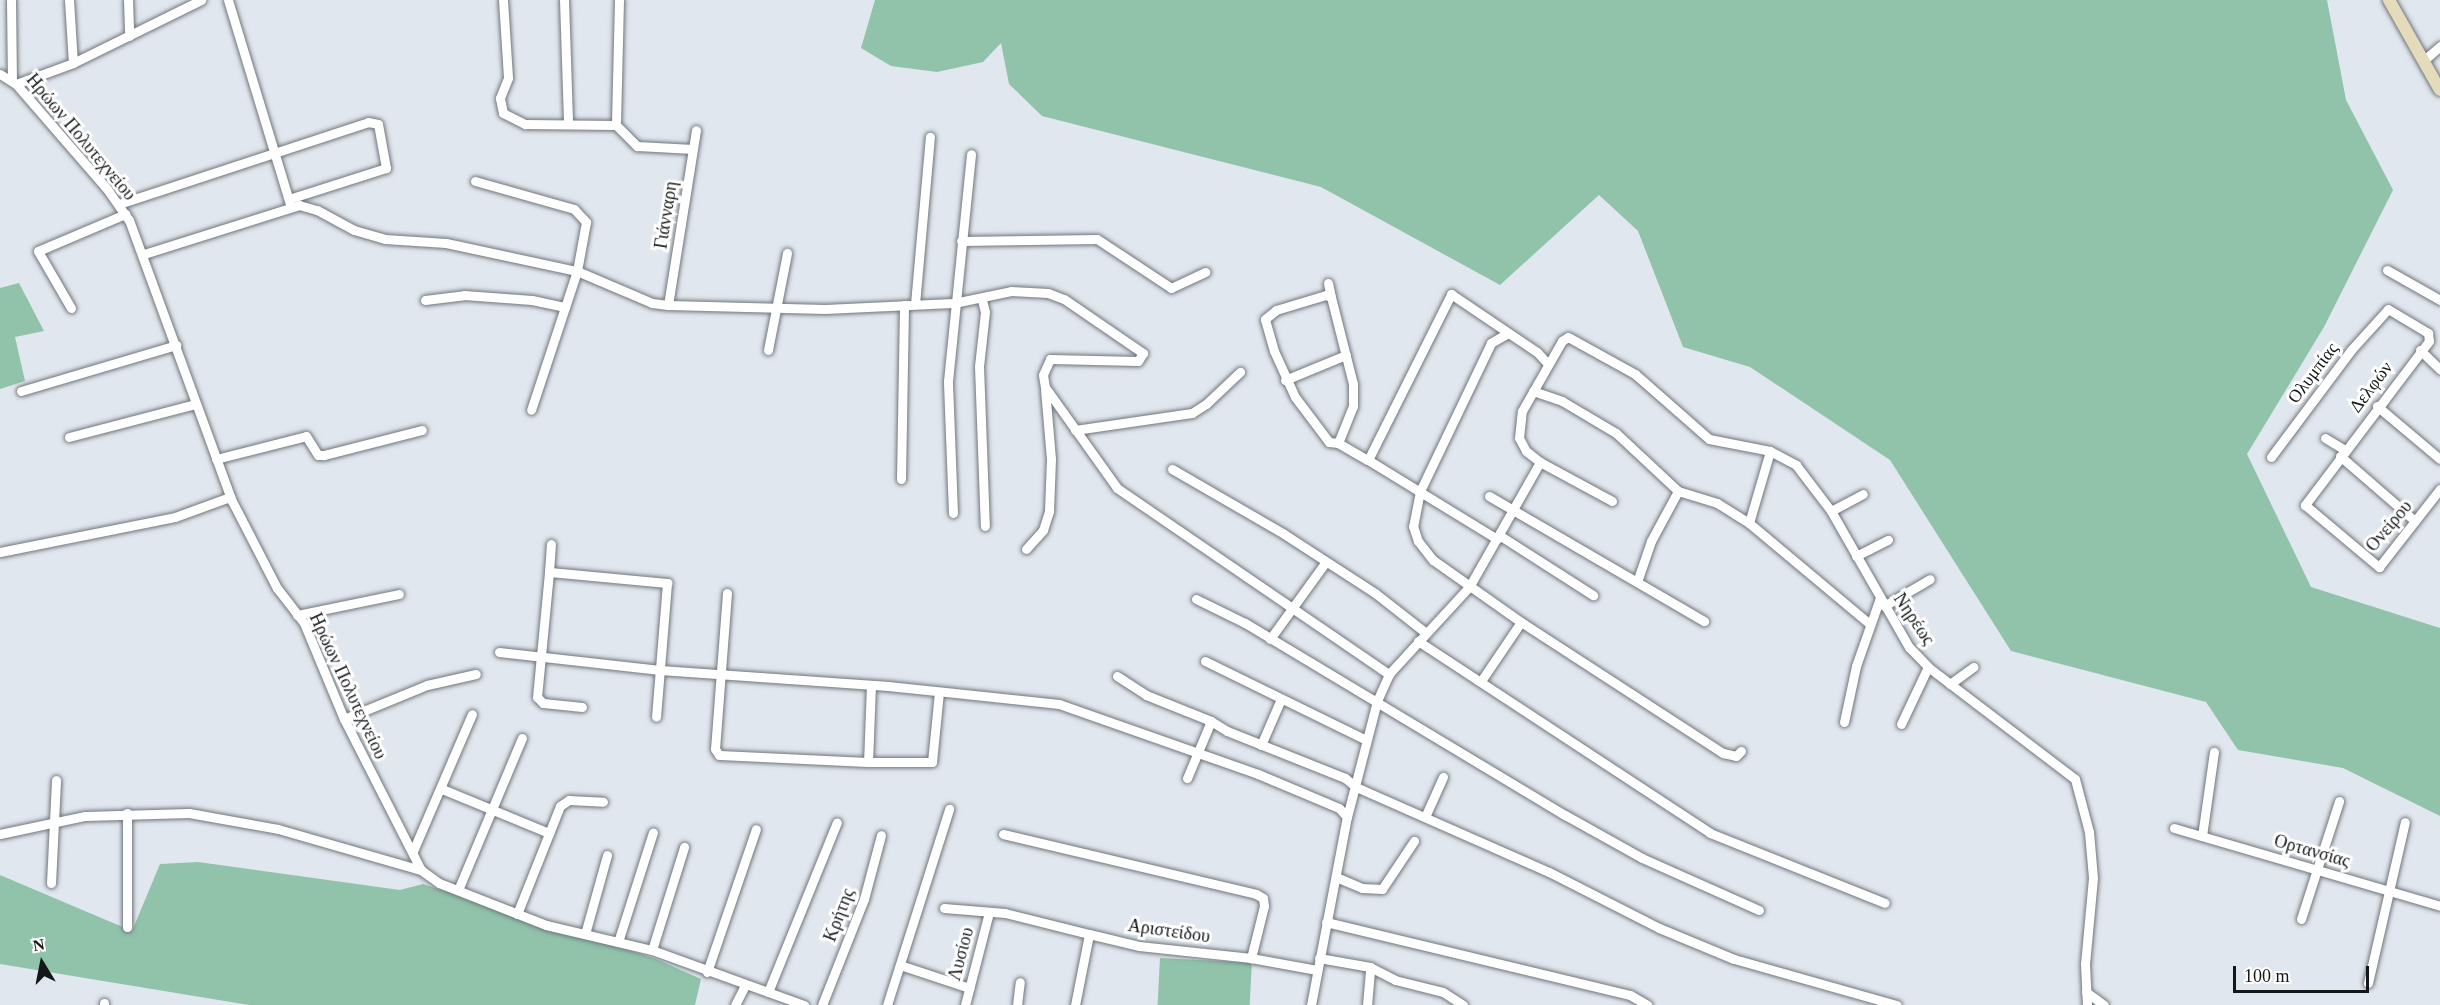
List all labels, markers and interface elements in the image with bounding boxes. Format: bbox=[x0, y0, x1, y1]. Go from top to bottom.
street label: Ηρώων Πολυτεχνείου bbox=[22, 69, 140, 205]
street label: Γιάνναρη bbox=[650, 180, 682, 250]
street label: Ολυμπίας bbox=[2283, 338, 2343, 408]
street label: Δελφών bbox=[2345, 357, 2397, 417]
street label: Ονείρου bbox=[2361, 496, 2417, 556]
street label: Νηρέως bbox=[1889, 589, 1939, 649]
street label: Ηρώων Πολυτεχνείου bbox=[305, 609, 391, 763]
street label: Ορτανσίας bbox=[2272, 830, 2352, 872]
street label: Κρήτης bbox=[819, 885, 859, 945]
street label: Αριστείδου bbox=[1127, 915, 1211, 947]
street label: Λυσίου bbox=[944, 925, 978, 983]
north arrow bbox=[12, 933, 72, 993]
text: N bbox=[32, 935, 46, 954]
scale bar bbox=[2236, 954, 2372, 992]
text: 100 m bbox=[2244, 966, 2290, 986]

